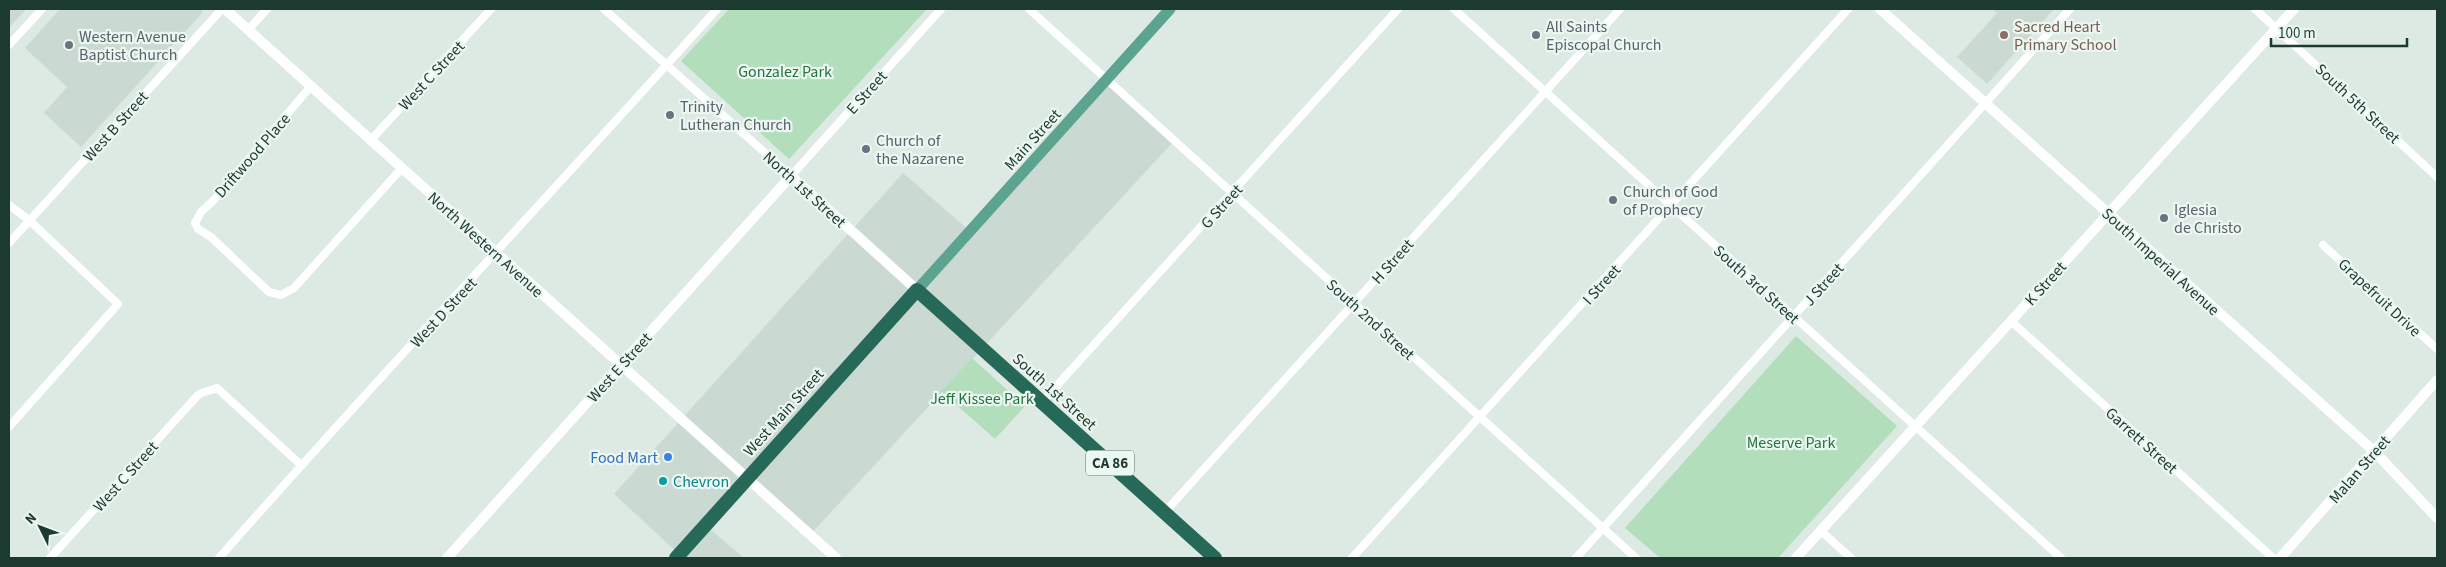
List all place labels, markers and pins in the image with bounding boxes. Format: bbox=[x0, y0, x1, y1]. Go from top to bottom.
place label: All Saints Episcopal Church bbox=[1546, 16, 1662, 56]
place label: Sacred Heart Primary School bbox=[2014, 16, 2116, 56]
place label: Western Avenue Baptist Church bbox=[79, 26, 186, 66]
marker: All Saints Episcopal Church bbox=[1530, 29, 1542, 41]
marker: Sacred Heart Primary School bbox=[1998, 29, 2010, 41]
marker: Western Avenue Baptist Church bbox=[63, 39, 75, 51]
place label: Trinity Lutheran Church bbox=[680, 96, 792, 136]
marker: Trinity Lutheran Church bbox=[664, 109, 676, 121]
place label: Church of the Nazarene bbox=[876, 130, 964, 170]
marker: Church of the Nazarene bbox=[860, 143, 872, 155]
place label: Church of God of Prophecy bbox=[1623, 181, 1718, 221]
marker: Church of God of Prophecy bbox=[1607, 194, 1619, 206]
place label: Iglesia de Christo bbox=[2174, 199, 2242, 239]
marker: Iglesia de Christo bbox=[2158, 212, 2170, 224]
place label: Food Mart bbox=[590, 447, 659, 469]
marker: Food Mart bbox=[662, 451, 674, 463]
place label: Chevron bbox=[673, 471, 729, 493]
marker: Chevron bbox=[657, 475, 669, 487]

